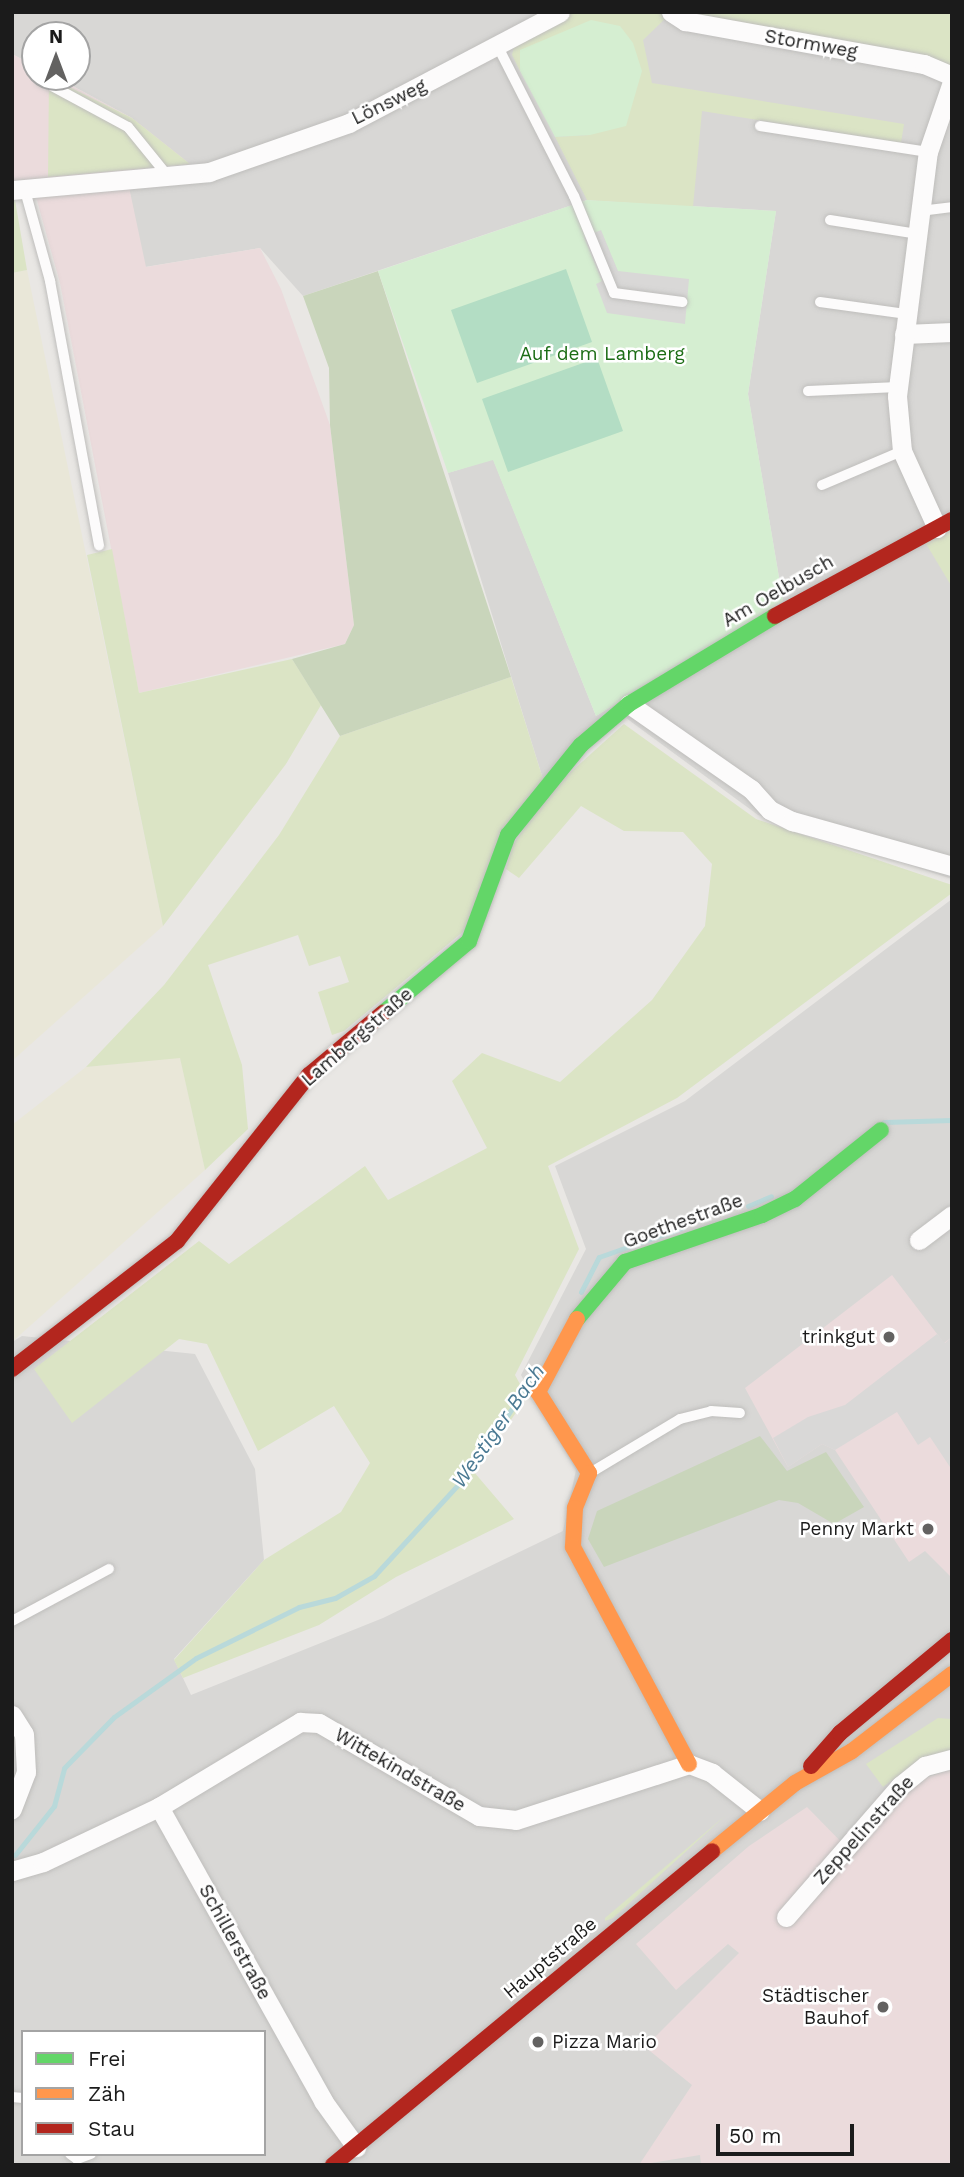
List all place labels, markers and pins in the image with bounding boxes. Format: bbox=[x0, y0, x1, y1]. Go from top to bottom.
place label: trinkgut bbox=[802, 1326, 875, 1348]
marker: trinkgut bbox=[881, 1329, 897, 1345]
place label: Penny Markt bbox=[799, 1518, 914, 1540]
marker: Penny Markt bbox=[920, 1521, 936, 1537]
place label: Städtischer Bauhof bbox=[762, 1985, 869, 2029]
marker: Städtischer Bauhof bbox=[875, 1999, 891, 2015]
place label: Pizza Mario bbox=[552, 2031, 657, 2053]
marker: Pizza Mario bbox=[530, 2034, 546, 2050]

